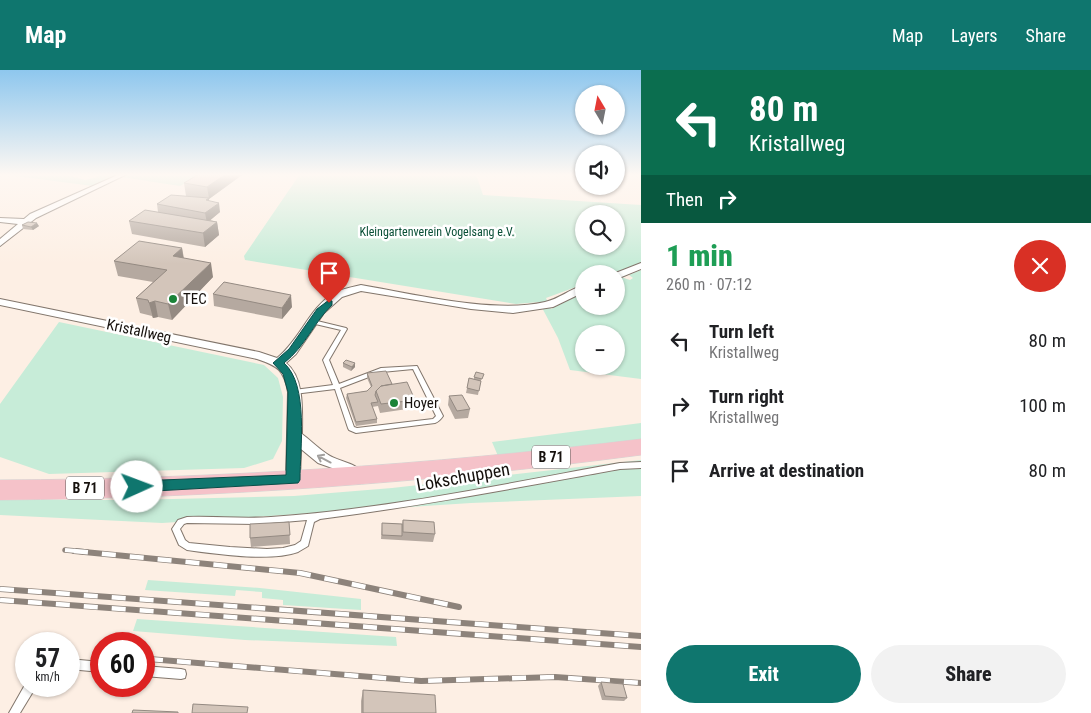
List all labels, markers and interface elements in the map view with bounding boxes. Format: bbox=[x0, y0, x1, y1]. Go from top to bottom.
text: Map bbox=[25, 21, 66, 49]
text: Map bbox=[892, 25, 923, 46]
text: Layers bbox=[951, 25, 998, 46]
text: Share bbox=[1026, 25, 1066, 46]
north arrow bbox=[575, 85, 625, 135]
map controls bbox=[575, 85, 625, 375]
text: 80 m bbox=[749, 89, 818, 130]
icon: left bbox=[666, 90, 731, 155]
text: Kristallweg bbox=[749, 131, 845, 156]
button: sound bbox=[575, 145, 625, 195]
icon: right bbox=[713, 185, 741, 213]
text: Then bbox=[666, 188, 703, 211]
button: search bbox=[575, 205, 625, 255]
park label: Kleingartenverein Vogelsang e.V. bbox=[359, 225, 515, 239]
text: 1 min bbox=[666, 238, 733, 273]
button: close bbox=[1014, 240, 1066, 292]
pin bbox=[308, 252, 350, 303]
icon: arrive bbox=[315, 259, 343, 287]
button: + bbox=[575, 265, 625, 315]
text: 260 m · 07:12 bbox=[666, 275, 752, 294]
place label: TEC bbox=[183, 290, 207, 308]
marker: TEC bbox=[167, 293, 179, 305]
street label: Kristallweg bbox=[105, 315, 173, 347]
text: Turn left bbox=[709, 320, 774, 343]
button: − bbox=[575, 325, 625, 375]
icon: left bbox=[666, 327, 694, 355]
text: 80 m bbox=[1029, 329, 1066, 352]
text: Kristallweg bbox=[709, 343, 779, 362]
text: Turn right bbox=[709, 385, 784, 408]
icon: right bbox=[666, 392, 694, 420]
place label: Hoyer bbox=[404, 394, 439, 412]
text: 100 m bbox=[1019, 394, 1066, 417]
marker: Hoyer bbox=[388, 397, 400, 409]
text: Kristallweg bbox=[709, 408, 779, 427]
road number: B 71 bbox=[532, 446, 570, 468]
one-way arrow bbox=[317, 453, 331, 463]
icon: arrive bbox=[666, 457, 694, 485]
street label: Lokschuppen bbox=[415, 458, 511, 495]
text: Arrive at destination bbox=[709, 459, 864, 482]
text: 80 m bbox=[1029, 459, 1066, 482]
position arrow bbox=[110, 460, 162, 512]
road number: B 71 bbox=[66, 476, 104, 499]
speed limit sign: 60 bbox=[90, 632, 155, 697]
text: 57 bbox=[35, 644, 60, 673]
button: Exit bbox=[666, 645, 861, 703]
button: Share bbox=[871, 645, 1066, 703]
text: km/h bbox=[35, 670, 60, 684]

